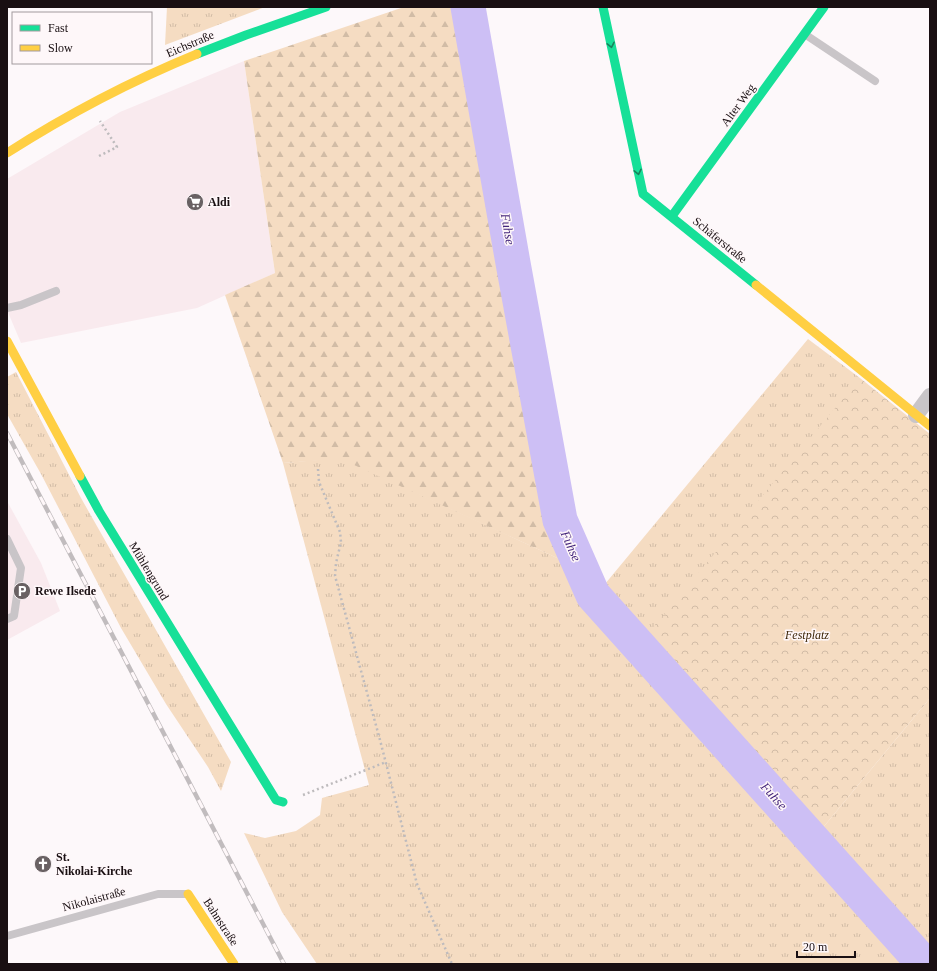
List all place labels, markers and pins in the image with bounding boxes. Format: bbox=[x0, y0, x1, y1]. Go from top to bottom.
supermarket icon: Aldi bbox=[185, 192, 205, 212]
place label: Aldi bbox=[208, 195, 231, 209]
parking icon: Rewe Ilsede bbox=[12, 581, 32, 601]
place label: Rewe Ilsede bbox=[35, 584, 97, 598]
place label: St. Nikolai-Kirche bbox=[56, 850, 133, 878]
church icon: St. Nikolai-Kirche bbox=[33, 854, 53, 874]

